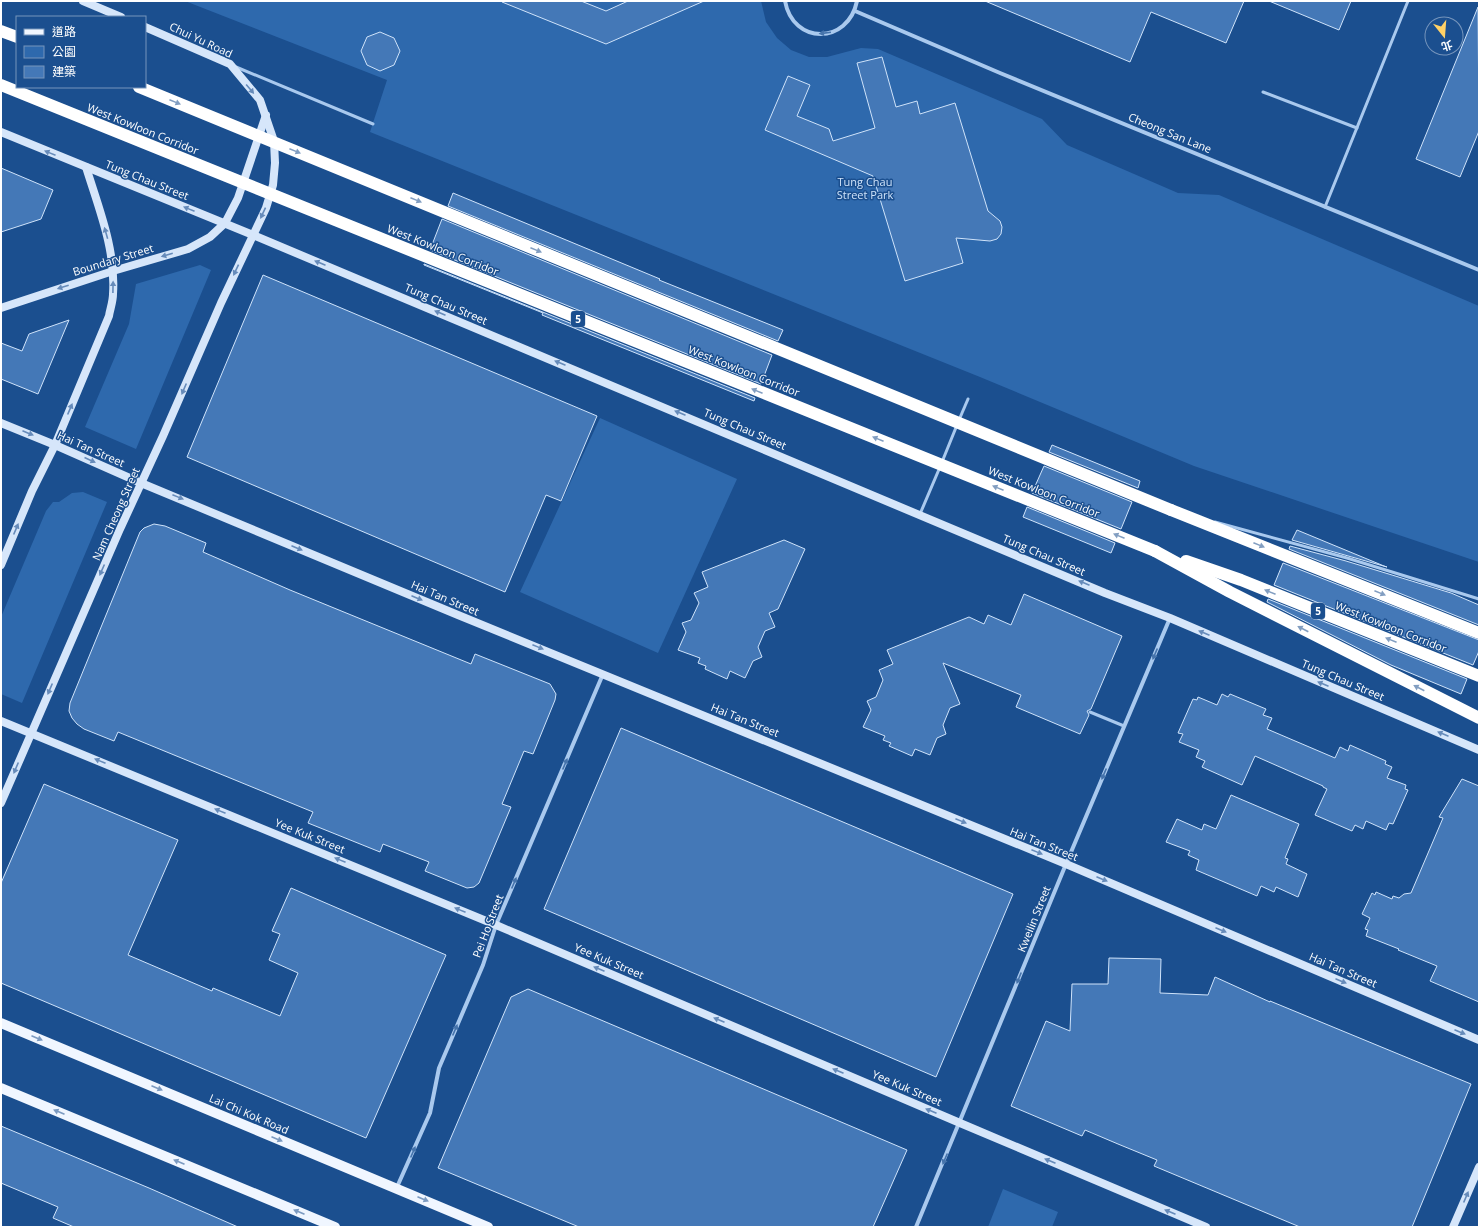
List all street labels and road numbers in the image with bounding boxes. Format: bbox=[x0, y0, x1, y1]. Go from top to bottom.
street label: Chui Yu Road bbox=[167, 18, 235, 61]
street label: West Kowloon Corridor bbox=[85, 99, 202, 158]
street label: Cheong San Lane bbox=[1126, 109, 1214, 156]
street label: Tung Chau Street bbox=[103, 156, 191, 203]
street label: West Kowloon Corridor bbox=[385, 220, 502, 279]
street label: Boundary Street bbox=[71, 240, 155, 279]
street label: Tung Chau Street bbox=[403, 279, 490, 328]
road number: 5 bbox=[571, 311, 585, 327]
street label: West Kowloon Corridor bbox=[686, 341, 803, 400]
street label: Tung Chau Street bbox=[702, 404, 789, 453]
street label: Hai Tan Street bbox=[55, 427, 127, 470]
street label: West Kowloon Corridor bbox=[986, 462, 1103, 521]
street label: Nam Cheong Street bbox=[88, 465, 143, 563]
street label: Tung Chau Street bbox=[1001, 530, 1088, 579]
street label: Hai Tan Street bbox=[409, 576, 481, 619]
street label: West Kowloon Corridor bbox=[1333, 597, 1450, 656]
road number: 5 bbox=[1311, 603, 1325, 619]
street label: Tung Chau Street bbox=[1300, 655, 1387, 704]
street label: Hai Tan Street bbox=[709, 699, 782, 740]
street label: Yee Kuk Street bbox=[273, 815, 347, 856]
street label: Hai Tan Street bbox=[1008, 823, 1081, 864]
street label: Kweilin Street bbox=[1013, 883, 1054, 954]
street label: Pei Ho Street bbox=[469, 892, 507, 960]
street label: Yee Kuk Street bbox=[572, 939, 646, 982]
street label: Hai Tan Street bbox=[1307, 948, 1379, 991]
street label: Yee Kuk Street bbox=[870, 1066, 944, 1109]
street label: Lai Chi Kok Road bbox=[207, 1090, 291, 1137]

